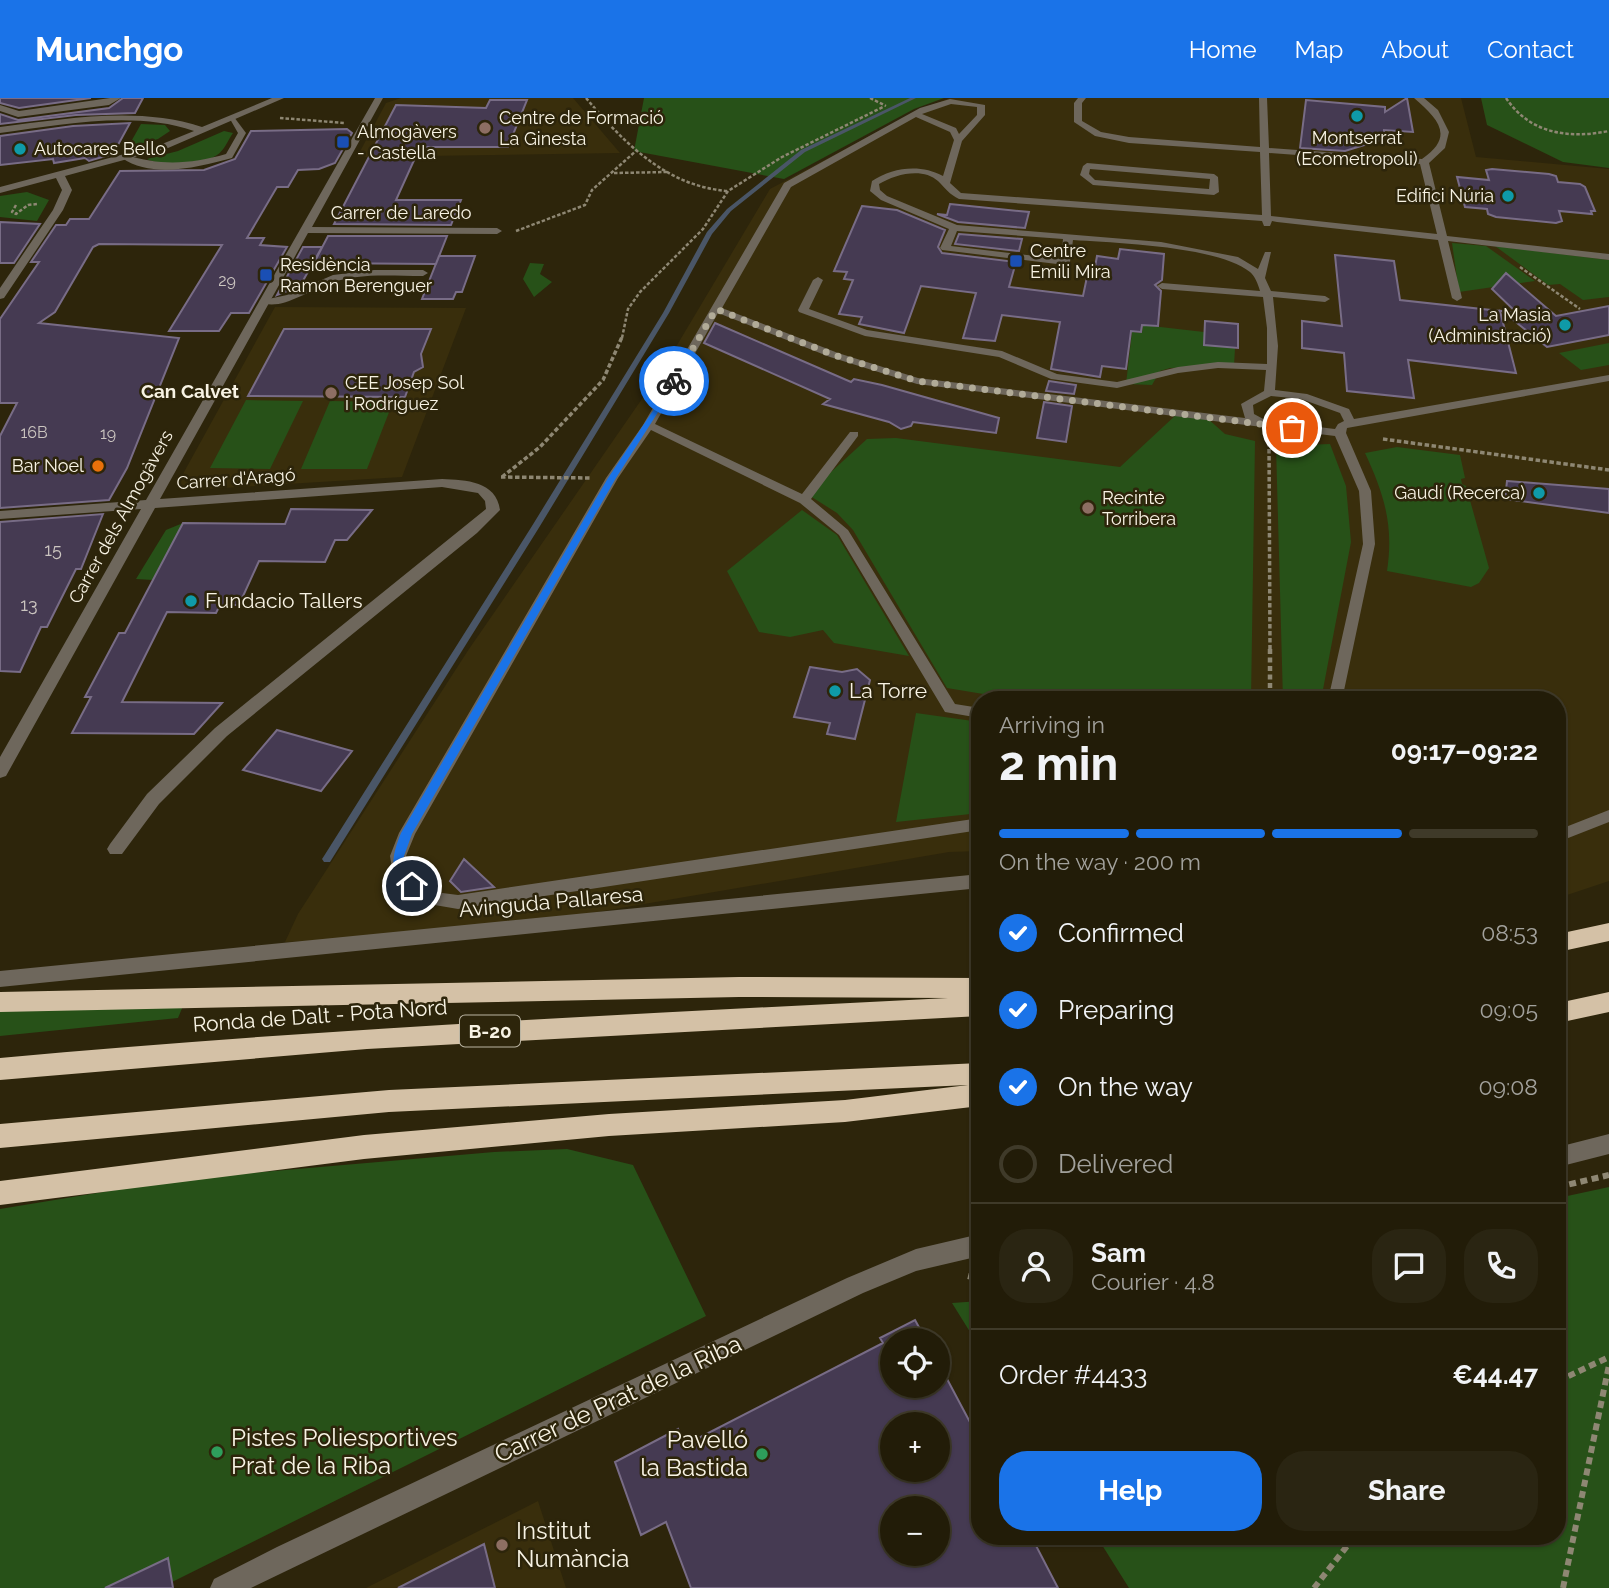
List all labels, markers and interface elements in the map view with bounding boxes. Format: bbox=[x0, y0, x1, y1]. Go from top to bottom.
text: Munchgo bbox=[35, 30, 183, 69]
text: Home bbox=[1189, 35, 1257, 64]
text: Map bbox=[1295, 35, 1343, 64]
text: About bbox=[1381, 35, 1449, 64]
text: Contact bbox=[1487, 35, 1574, 64]
place label: Centre de Formació La Ginesta bbox=[499, 107, 664, 149]
marker: Montserrat (Ecometropoli) bbox=[1349, 108, 1365, 124]
marker: Centre de Formació La Ginesta bbox=[477, 120, 493, 136]
place label: Almogàvers - Castella bbox=[357, 121, 457, 163]
place label: Montserrat (Ecometropoli) bbox=[1296, 127, 1418, 169]
marker: Almogàvers - Castella bbox=[335, 134, 351, 150]
place label: Autocares Bello bbox=[34, 138, 166, 159]
marker: Autocares Bello bbox=[12, 141, 28, 157]
place label: Edifici Núria bbox=[1396, 185, 1494, 206]
marker: Edifici Núria bbox=[1500, 188, 1516, 204]
street label: Carrer de Laredo bbox=[331, 202, 472, 223]
place label: Centre Emili Mira bbox=[1030, 240, 1111, 282]
marker: Centre Emili Mira bbox=[1008, 253, 1024, 269]
place label: Residència Ramon Berenguer bbox=[280, 254, 433, 296]
marker: Residència Ramon Berenguer bbox=[258, 267, 274, 283]
house number: 29 bbox=[218, 271, 236, 290]
place label: La Masia (Administració) bbox=[1428, 304, 1551, 346]
marker: La Masia (Administració) bbox=[1557, 317, 1573, 333]
courier bbox=[639, 346, 709, 416]
icon: bike bbox=[655, 362, 693, 400]
place label: CEE Josep Sol i Rodríguez bbox=[345, 372, 464, 414]
district label: Can Calvet bbox=[141, 380, 240, 402]
marker: CEE Josep Sol i Rodríguez bbox=[323, 385, 339, 401]
pin bbox=[1262, 398, 1322, 458]
icon: bag bbox=[1273, 409, 1311, 447]
house number: 16B bbox=[20, 423, 48, 442]
house number: 19 bbox=[100, 424, 116, 443]
street label: Carrer dels Almogàvers bbox=[64, 426, 177, 607]
place label: Bar Noel bbox=[12, 455, 84, 476]
marker: Bar Noel bbox=[90, 458, 106, 474]
street label: Carrer d'Aragó bbox=[176, 464, 296, 493]
place label: Gaudí (Recerca) bbox=[1394, 482, 1525, 503]
marker: Gaudí (Recerca) bbox=[1531, 485, 1547, 501]
place label: Recinte Torribera bbox=[1102, 487, 1176, 529]
marker: Recinte Torribera bbox=[1080, 500, 1096, 516]
house number: 15 bbox=[44, 539, 62, 560]
place label: Fundacio Tallers bbox=[205, 588, 363, 613]
marker: Fundacio Tallers bbox=[183, 593, 199, 609]
house number: 13 bbox=[20, 594, 38, 615]
place label: La Torre bbox=[849, 678, 927, 703]
marker: La Torre bbox=[827, 683, 843, 699]
text: Arriving in bbox=[999, 711, 1105, 738]
text: 09:17–09:22 bbox=[1391, 736, 1538, 766]
text: 2 min bbox=[999, 737, 1118, 791]
text: On the way · 200 m bbox=[999, 848, 1201, 875]
pin bbox=[382, 856, 442, 916]
icon: home bbox=[393, 867, 431, 905]
street label: Avinguda Pallaresa bbox=[458, 881, 644, 922]
icon: check bbox=[999, 914, 1037, 952]
text: Confirmed bbox=[1058, 918, 1184, 948]
text: 08:53 bbox=[1481, 919, 1538, 946]
icon: check bbox=[999, 991, 1037, 1029]
street label: Ronda de Dalt - Pota Nord bbox=[192, 994, 448, 1037]
text: Preparing bbox=[1058, 995, 1174, 1025]
text: 09:05 bbox=[1480, 996, 1538, 1023]
road number: B-20 bbox=[460, 1015, 520, 1046]
icon: check bbox=[999, 1068, 1037, 1106]
text: On the way bbox=[1058, 1072, 1193, 1102]
text: 09:08 bbox=[1478, 1073, 1538, 1100]
text: Delivered bbox=[1058, 1149, 1173, 1179]
button: person bbox=[999, 1229, 1073, 1303]
button: chat bbox=[1372, 1229, 1446, 1303]
button: phone bbox=[1464, 1229, 1538, 1303]
text: Sam bbox=[1091, 1238, 1146, 1268]
text: Courier · 4.8 bbox=[1091, 1268, 1215, 1295]
map controls bbox=[880, 1328, 950, 1566]
button: locate bbox=[880, 1328, 950, 1398]
street label: Carrer de Prat de la Riba bbox=[490, 1329, 746, 1469]
text: Order #4433 bbox=[999, 1360, 1147, 1390]
text: €44.47 bbox=[1452, 1360, 1538, 1390]
button: + bbox=[880, 1412, 950, 1482]
place label: Pistes Poliesportives Prat de la Riba bbox=[231, 1423, 458, 1480]
place label: Pavelló la Bastida bbox=[640, 1425, 748, 1482]
marker: Pistes Poliesportives Prat de la Riba bbox=[209, 1444, 225, 1460]
marker: Pavelló la Bastida bbox=[754, 1446, 770, 1462]
button: Help bbox=[999, 1451, 1262, 1531]
button: Share bbox=[1276, 1451, 1538, 1531]
button: − bbox=[880, 1496, 950, 1566]
place label: Institut Numància bbox=[516, 1516, 629, 1573]
marker: Institut Numància bbox=[494, 1537, 510, 1553]

